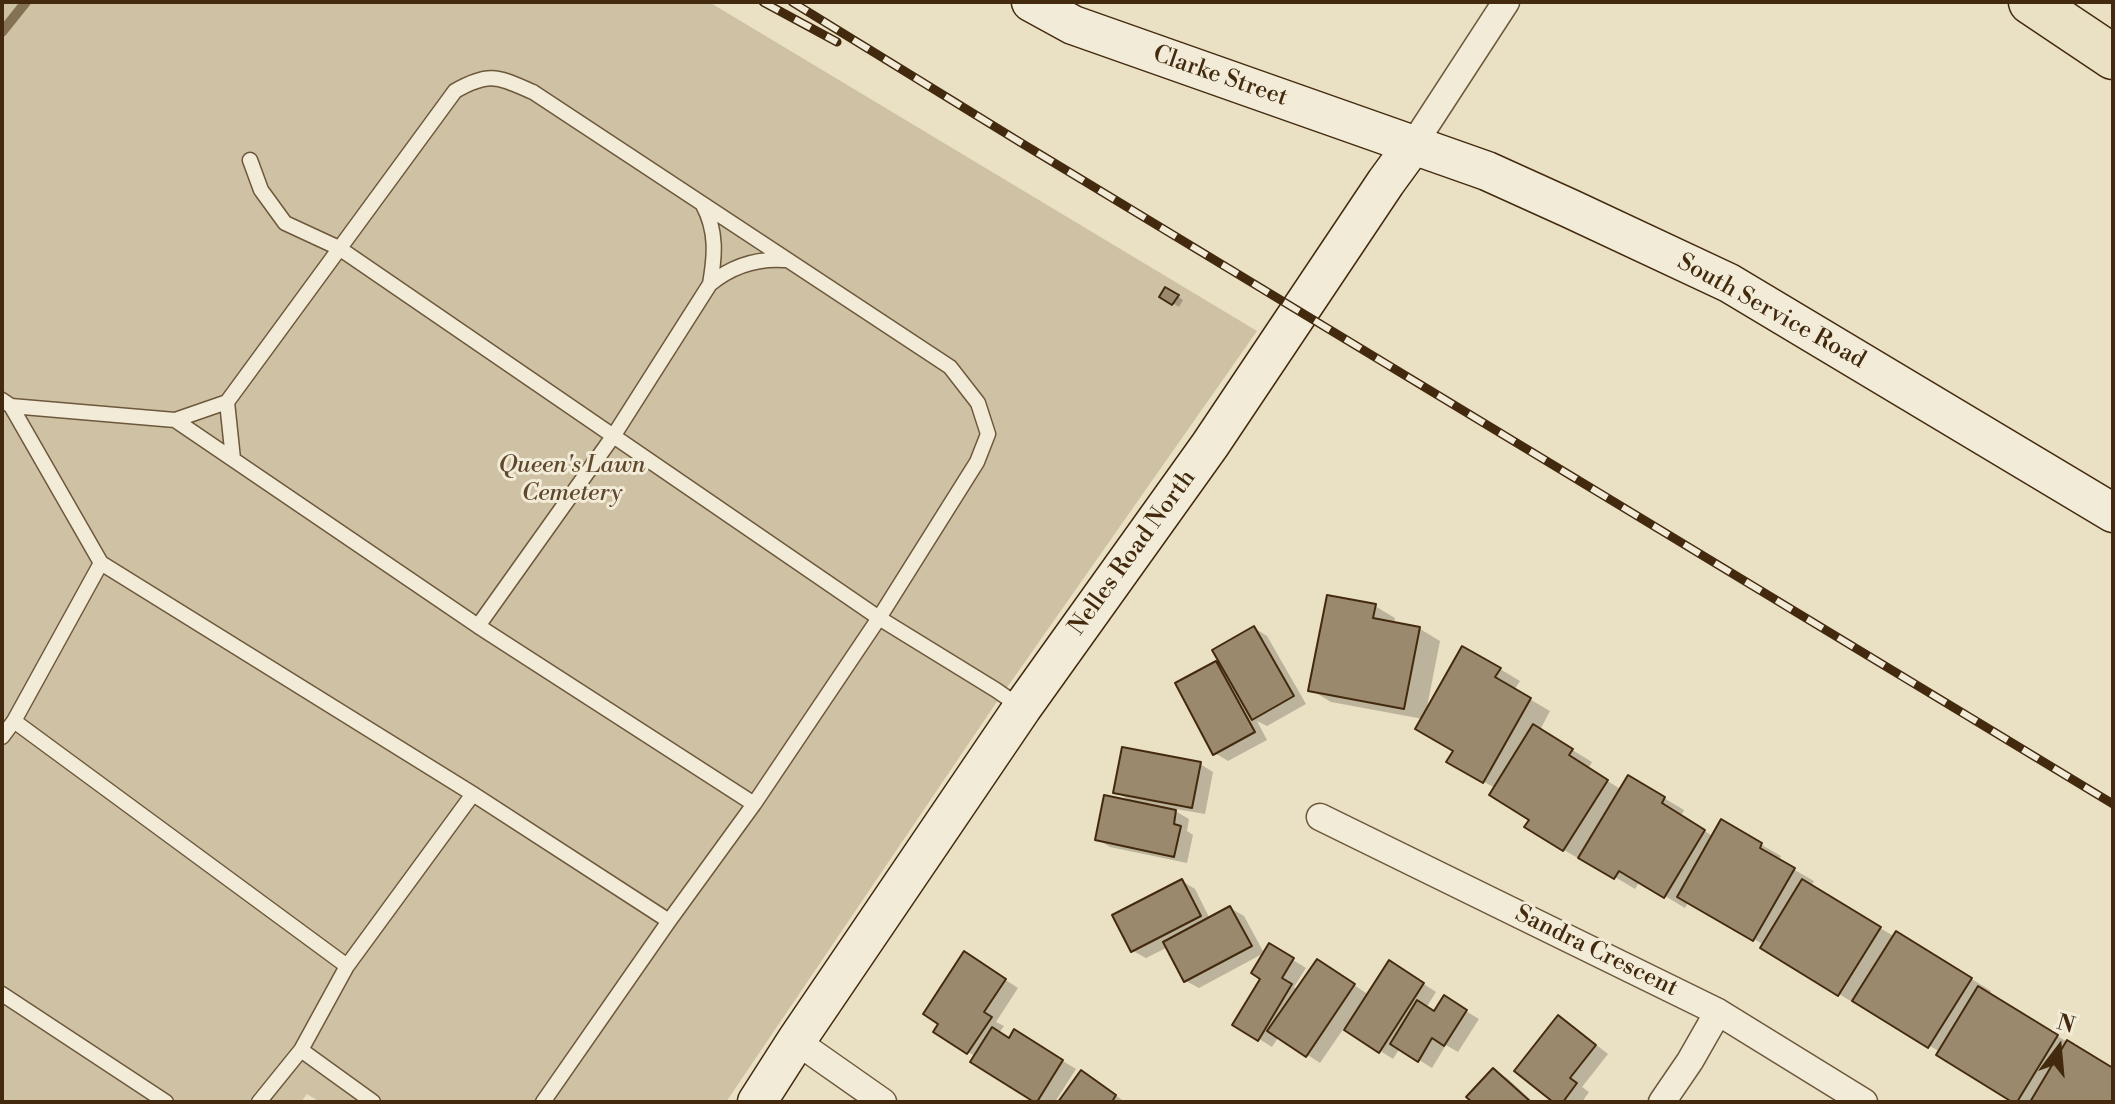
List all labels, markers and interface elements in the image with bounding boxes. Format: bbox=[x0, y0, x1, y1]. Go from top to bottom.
street label: Clarke Street bbox=[1149, 41, 1291, 113]
street label: South Service Road bbox=[1672, 248, 1870, 376]
park label: Queen's Lawn Cemetery bbox=[499, 452, 645, 508]
street label: Nelles Road North bbox=[1063, 465, 1203, 641]
street label: Sandra Crescent bbox=[1510, 900, 1682, 1004]
north arrow bbox=[2019, 1008, 2099, 1088]
text: N bbox=[2054, 1009, 2078, 1040]

